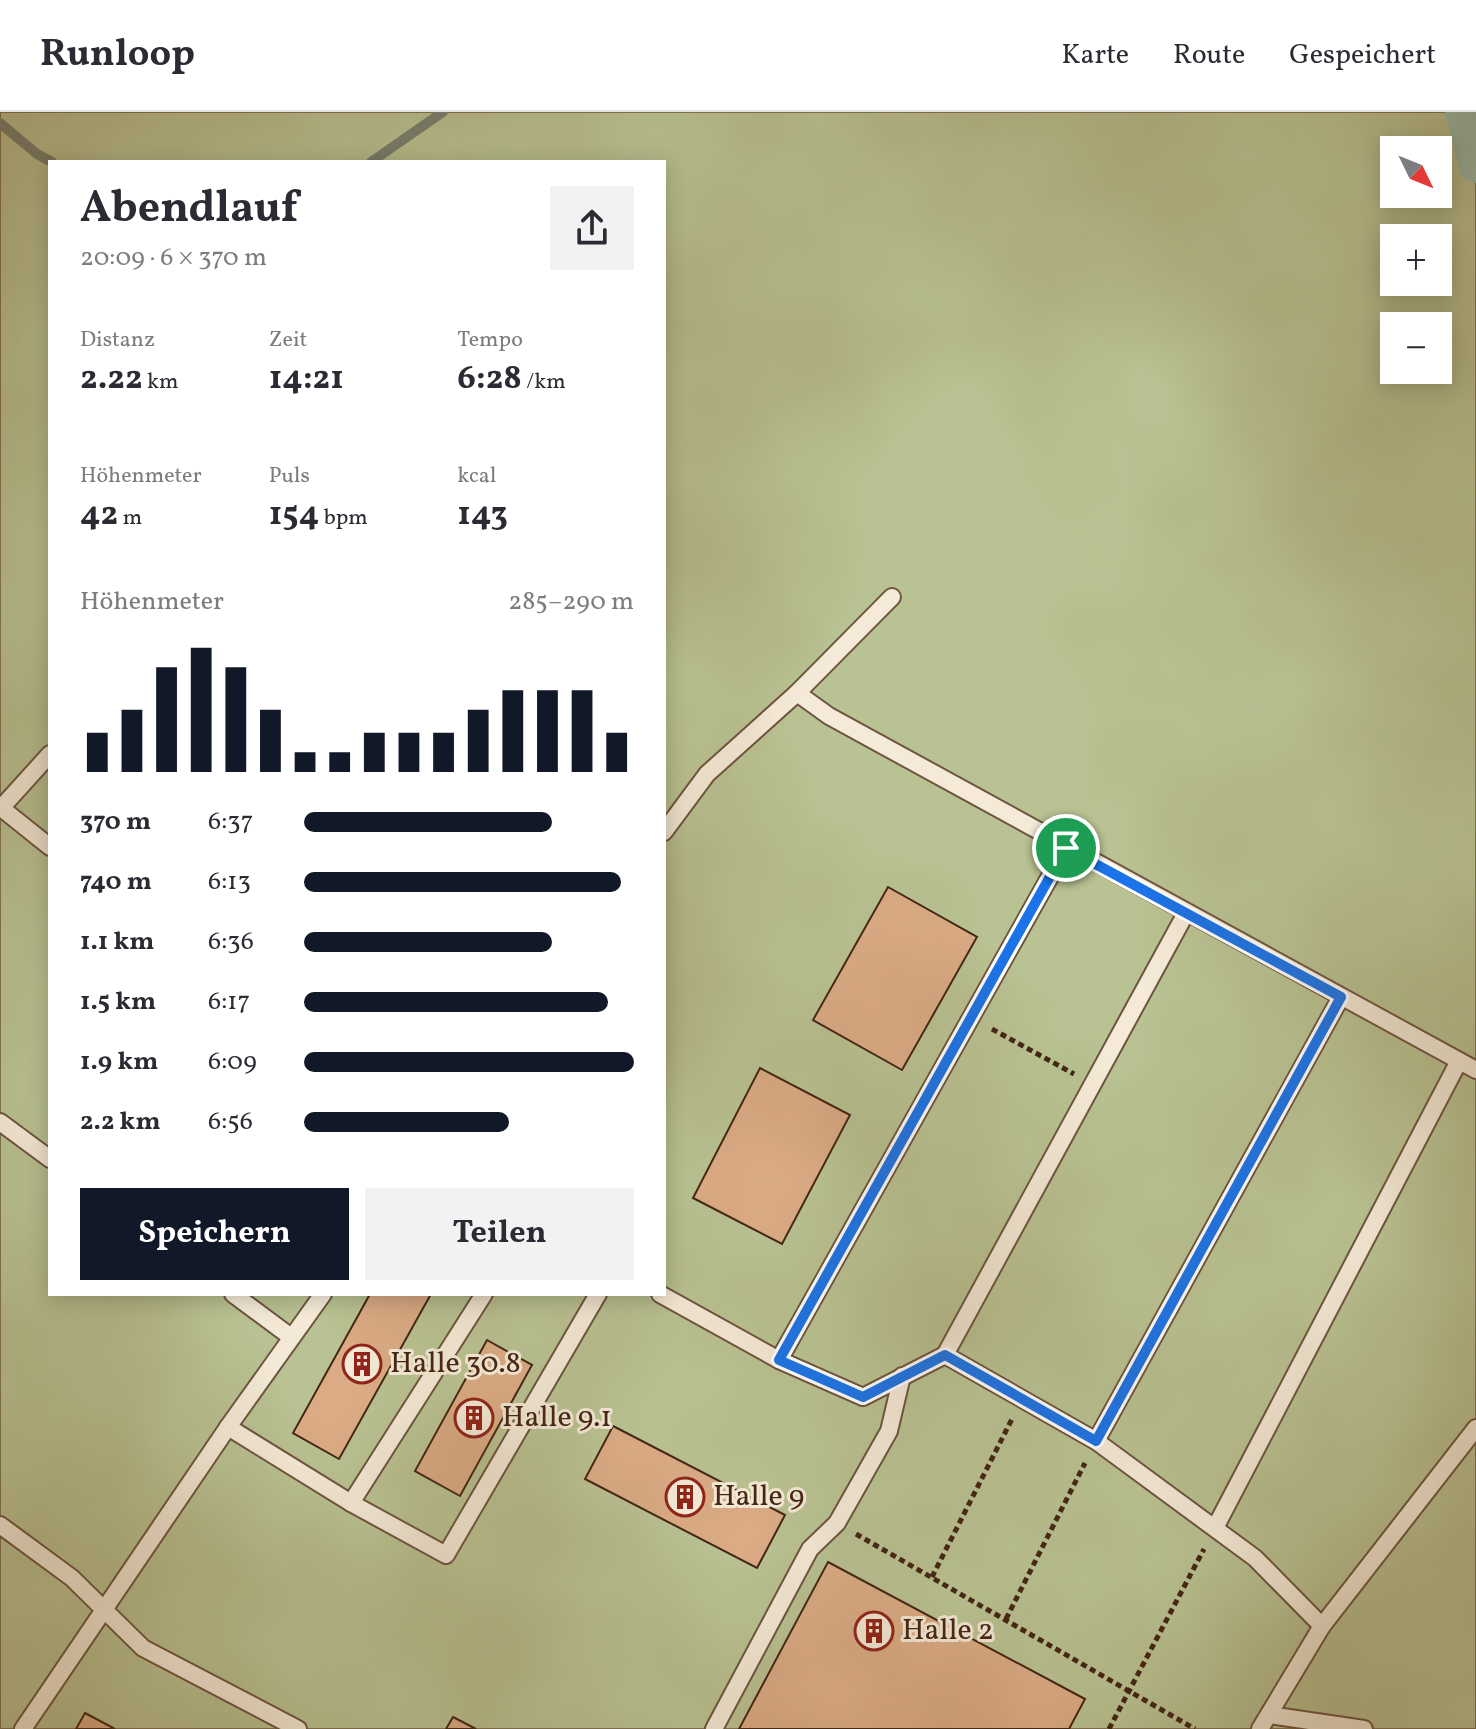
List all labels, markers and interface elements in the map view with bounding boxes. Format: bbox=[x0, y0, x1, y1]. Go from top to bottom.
text: Runloop bbox=[40, 29, 195, 82]
text: Karte bbox=[1062, 36, 1129, 75]
text: Route bbox=[1173, 36, 1245, 75]
text: Gespeichert bbox=[1289, 36, 1436, 75]
north arrow bbox=[1380, 136, 1452, 208]
map controls bbox=[1380, 136, 1452, 384]
text: Abendlauf bbox=[80, 179, 298, 240]
button: share bbox=[550, 186, 634, 270]
button: + bbox=[1380, 224, 1452, 296]
text: 20:09 · 6 × 370 m bbox=[80, 240, 267, 276]
button: − bbox=[1380, 312, 1452, 384]
text: Distanz bbox=[80, 325, 155, 356]
text: Zeit bbox=[269, 325, 307, 356]
text: Tempo bbox=[457, 325, 523, 356]
text: 2.22 bbox=[80, 356, 143, 403]
text: 14:21 bbox=[269, 356, 344, 403]
text: 6:28 bbox=[457, 356, 522, 403]
text: km bbox=[143, 367, 179, 398]
text: /km bbox=[522, 367, 566, 398]
text: Höhenmeter bbox=[80, 461, 202, 492]
text: Puls bbox=[269, 461, 310, 492]
text: kcal bbox=[457, 461, 496, 492]
text: 42 bbox=[80, 492, 118, 539]
text: 154 bbox=[269, 492, 319, 539]
text: 143 bbox=[457, 492, 508, 539]
text: m bbox=[118, 503, 142, 534]
text: bpm bbox=[319, 503, 368, 534]
text: Höhenmeter bbox=[80, 584, 224, 620]
text: 285–290 m bbox=[508, 584, 634, 620]
text: 370 m bbox=[80, 804, 151, 840]
text: 6:37 bbox=[208, 804, 253, 840]
pin bbox=[1032, 814, 1100, 882]
icon: arrive bbox=[1044, 826, 1088, 870]
text: 740 m bbox=[80, 864, 152, 900]
text: 6:13 bbox=[208, 864, 251, 900]
text: 1.1 km bbox=[80, 924, 154, 960]
text: 6:36 bbox=[208, 924, 254, 960]
text: 1.5 km bbox=[80, 984, 156, 1020]
text: 6:17 bbox=[208, 984, 250, 1020]
text: 1.9 km bbox=[80, 1044, 158, 1080]
text: 6:09 bbox=[208, 1044, 257, 1080]
text: 2.2 km bbox=[80, 1104, 161, 1140]
text: 6:56 bbox=[208, 1104, 253, 1140]
button: Speichern bbox=[80, 1188, 349, 1280]
button: Teilen bbox=[365, 1188, 634, 1280]
building icon: Halle 30.8 bbox=[341, 1343, 383, 1385]
place label: Halle 30.8 bbox=[390, 1343, 521, 1385]
building icon: Halle 9.1 bbox=[453, 1397, 495, 1439]
place label: Halle 9.1 bbox=[502, 1397, 612, 1439]
building icon: Halle 9 bbox=[664, 1476, 706, 1518]
place label: Halle 9 bbox=[713, 1476, 804, 1518]
building icon: Halle 2 bbox=[853, 1610, 895, 1652]
place label: Halle 2 bbox=[902, 1610, 994, 1652]

